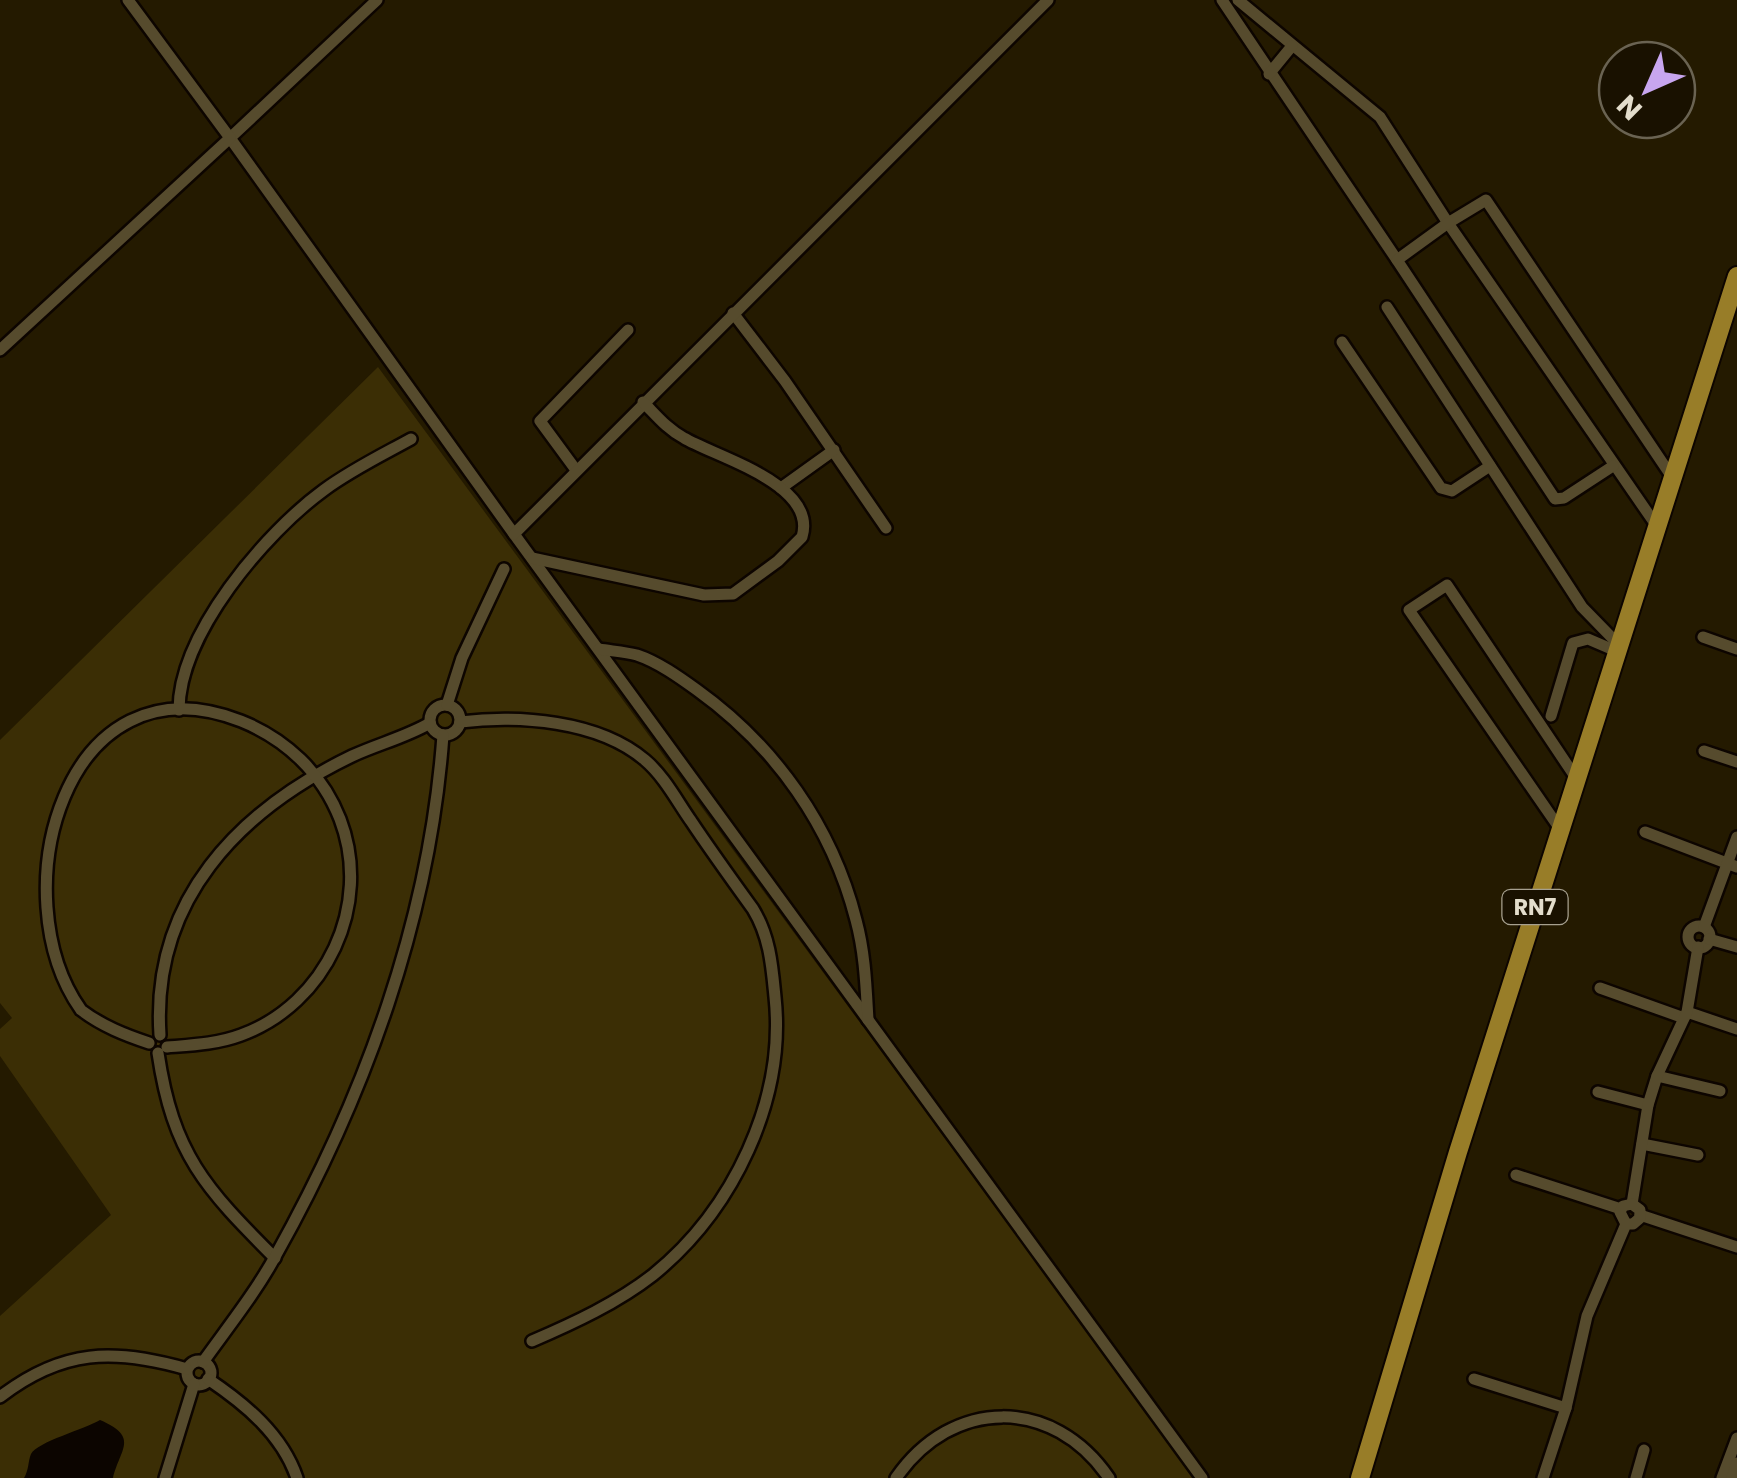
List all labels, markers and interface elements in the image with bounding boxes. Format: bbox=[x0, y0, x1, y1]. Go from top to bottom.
north arrow bbox=[1597, 40, 1697, 140]
text: N bbox=[1608, 86, 1651, 129]
road number: RN7 bbox=[1502, 890, 1568, 924]

